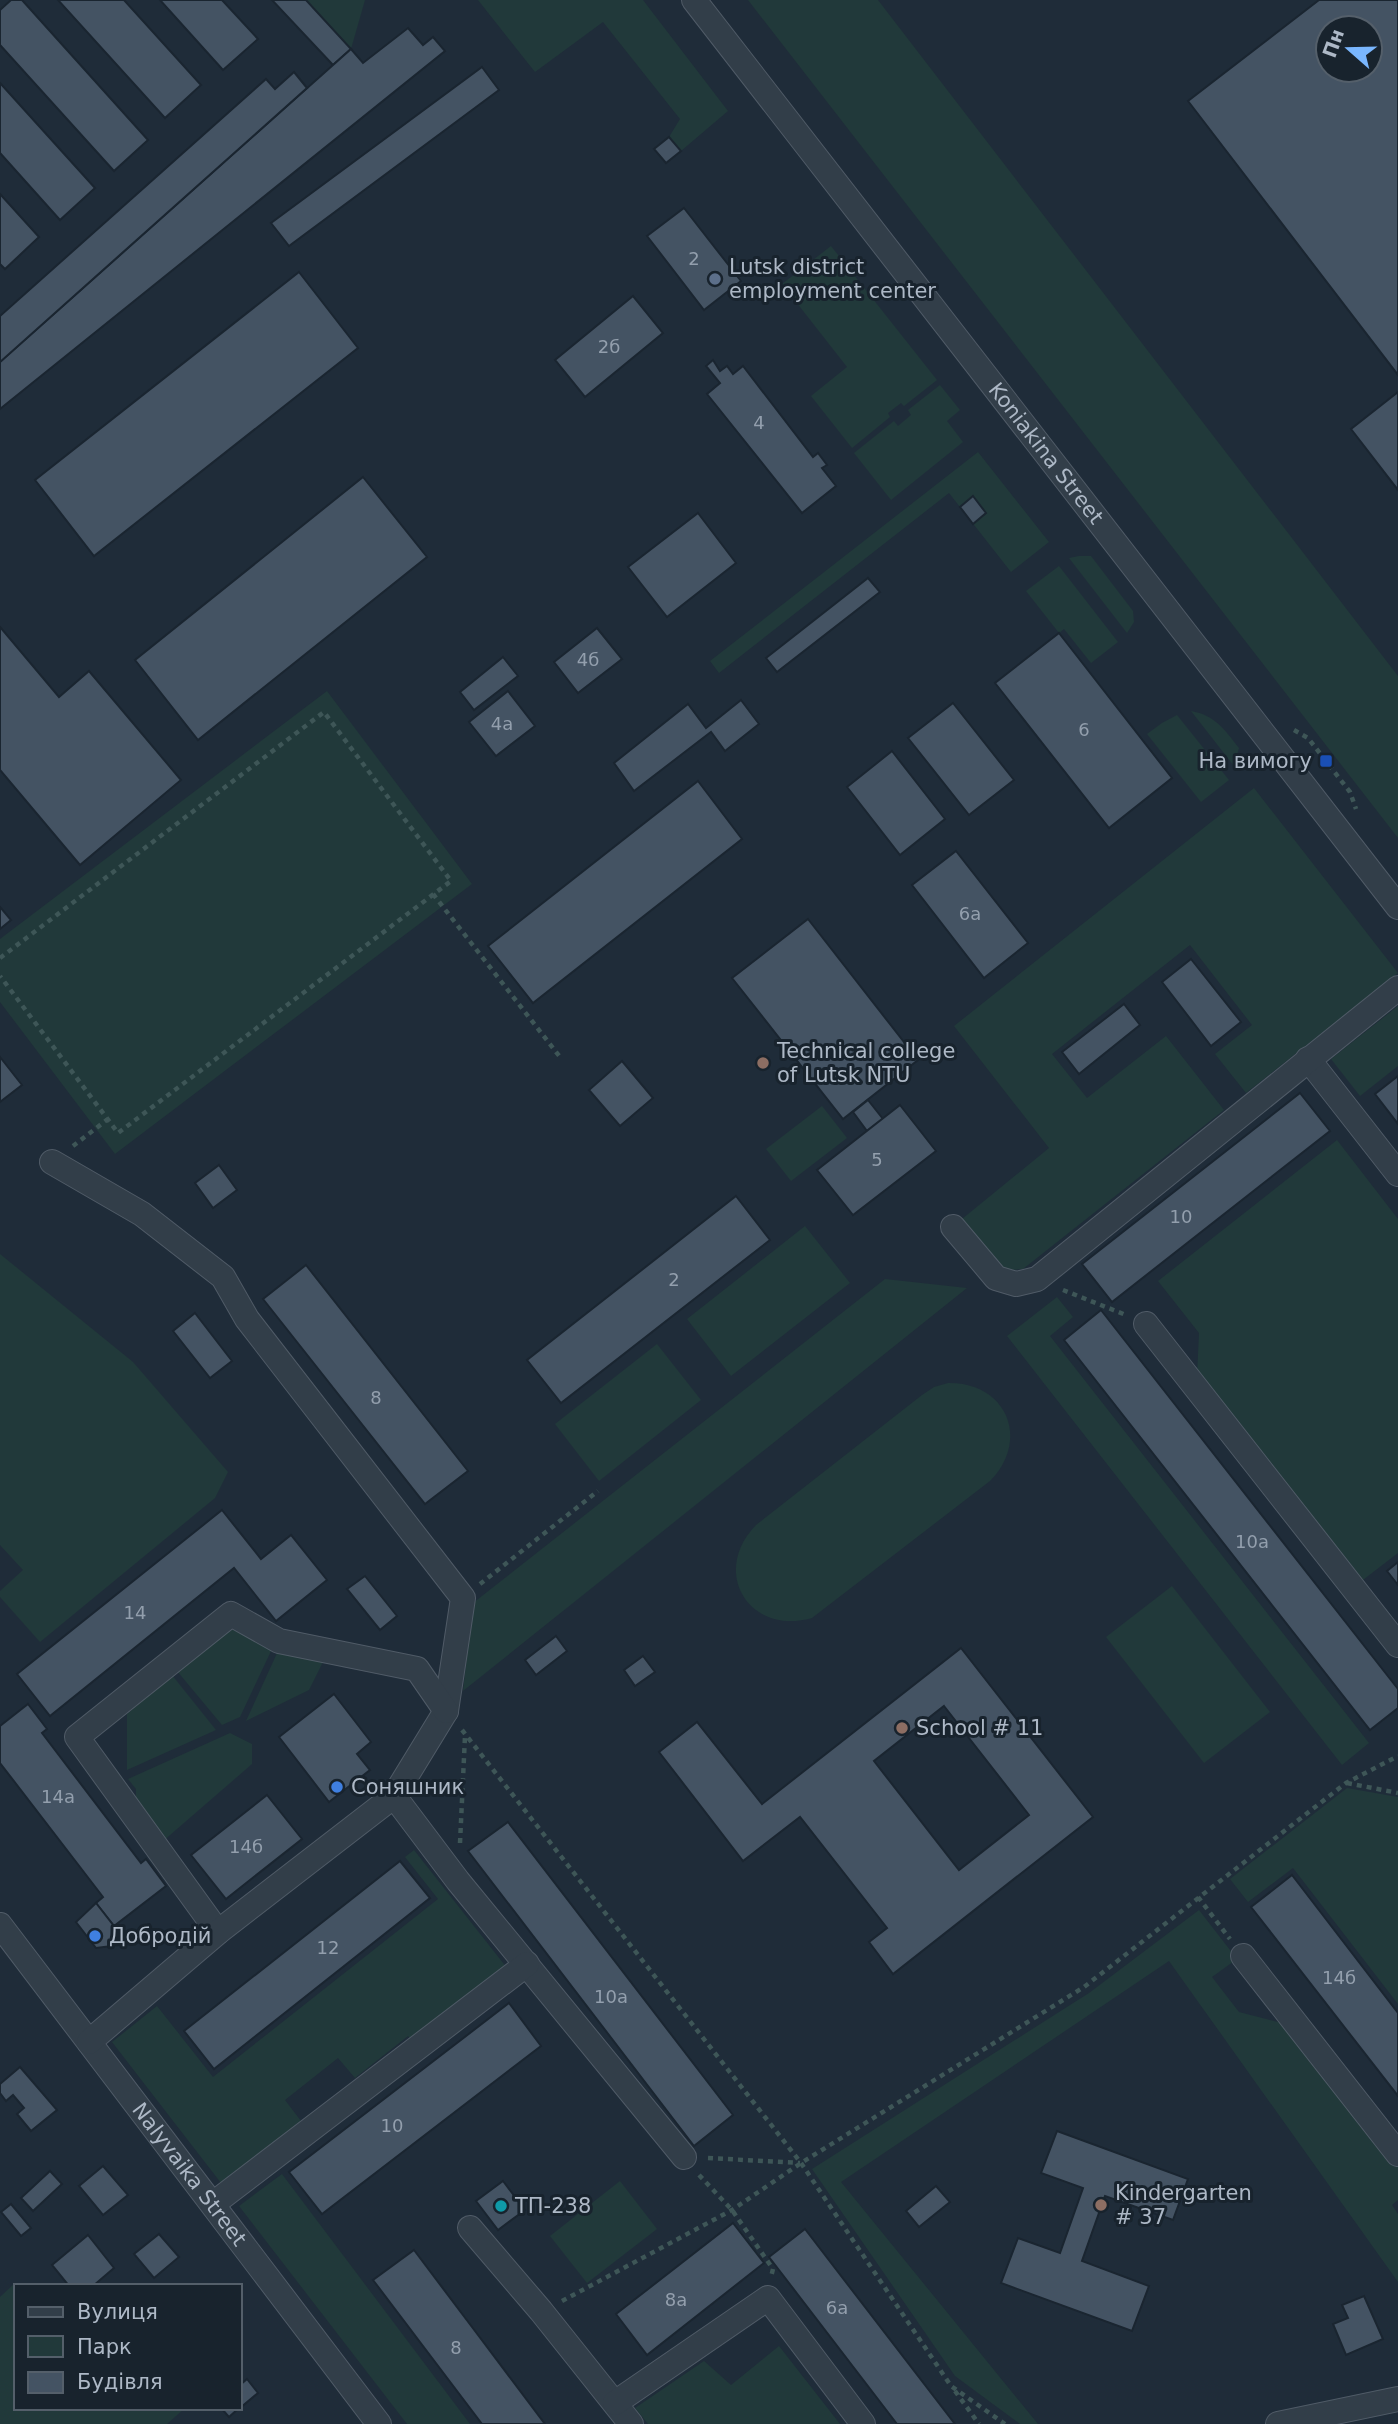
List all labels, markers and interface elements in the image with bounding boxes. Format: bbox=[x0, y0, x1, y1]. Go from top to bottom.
north arrow bbox=[1314, 14, 1384, 84]
text: Пн bbox=[1318, 26, 1348, 61]
house number: 2 bbox=[688, 248, 700, 269]
place label: Lutsk district employment center bbox=[729, 255, 936, 303]
marker: Lutsk district employment center bbox=[707, 271, 723, 287]
house number: 2б bbox=[598, 336, 620, 357]
street label: Koniakina Street bbox=[984, 378, 1108, 529]
house number: 4 bbox=[753, 412, 765, 433]
house number: 4б bbox=[577, 649, 599, 670]
house number: 4а bbox=[491, 713, 513, 734]
house number: 6 bbox=[1078, 719, 1090, 740]
place label: На вимогу bbox=[1198, 749, 1312, 773]
marker: На вимогу bbox=[1318, 753, 1334, 769]
house number: 6а bbox=[959, 903, 981, 924]
place label: Technical college of Lutsk NTU bbox=[776, 1039, 955, 1087]
marker: Technical college of Lutsk NTU bbox=[755, 1055, 771, 1071]
house number: 5 bbox=[871, 1149, 883, 1170]
house number: 10 bbox=[1170, 1206, 1192, 1227]
house number: 2 bbox=[668, 1269, 680, 1290]
house number: 8 bbox=[370, 1387, 382, 1408]
house number: 10а bbox=[1235, 1531, 1269, 1552]
house number: 14 bbox=[124, 1602, 146, 1623]
place label: School # 11 bbox=[916, 1716, 1043, 1740]
marker: School # 11 bbox=[894, 1720, 910, 1736]
place label: Соняшник bbox=[351, 1775, 464, 1799]
marker: Соняшник bbox=[329, 1779, 345, 1795]
house number: 14а bbox=[41, 1786, 75, 1807]
house number: 14б bbox=[229, 1836, 263, 1857]
place label: Добродій bbox=[109, 1924, 211, 1948]
marker: Добродій bbox=[87, 1928, 103, 1944]
house number: 12 bbox=[317, 1937, 339, 1958]
house number: 14б bbox=[1322, 1967, 1356, 1988]
house number: 10а bbox=[594, 1986, 628, 2007]
street label: Nalyvaika Street bbox=[127, 2098, 251, 2250]
house number: 10 bbox=[381, 2115, 403, 2136]
place label: Kindergarten # 37 bbox=[1115, 2181, 1252, 2229]
place label: ТП-238 bbox=[514, 2194, 591, 2218]
marker: Kindergarten # 37 bbox=[1093, 2197, 1109, 2213]
marker: ТП-238 bbox=[493, 2198, 509, 2214]
legend bbox=[14, 2284, 242, 2410]
house number: 8а bbox=[665, 2289, 687, 2310]
house number: 6а bbox=[826, 2297, 848, 2318]
text: Вулиця bbox=[77, 2300, 158, 2324]
text: Парк bbox=[77, 2335, 132, 2359]
house number: 8 bbox=[450, 2337, 462, 2358]
text: Будівля bbox=[77, 2370, 163, 2394]

